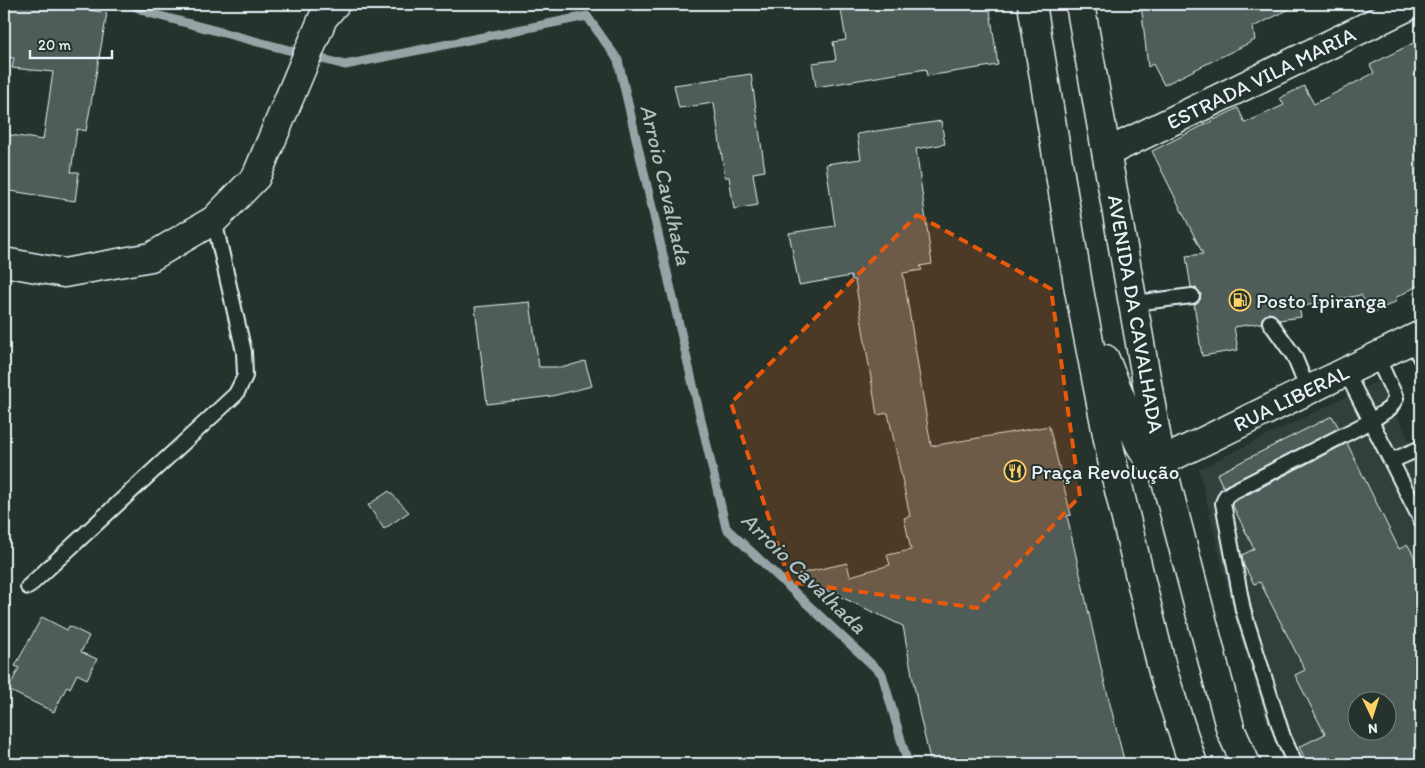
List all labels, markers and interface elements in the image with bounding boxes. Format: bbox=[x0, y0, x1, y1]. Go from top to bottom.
street label: ESTRADA VILA MARIA bbox=[1163, 21, 1360, 135]
scale bar bbox=[30, 28, 112, 60]
text: 20 m bbox=[38, 36, 72, 54]
water label: Arroio Cavalhada bbox=[634, 102, 698, 268]
street label: AVENIDA DA CAVALHADA bbox=[1103, 193, 1169, 436]
fuel station icon: Posto Ipiranga bbox=[1228, 288, 1252, 312]
place label: Posto Ipiranga bbox=[1256, 288, 1387, 313]
street label: RUA LIBERAL bbox=[1229, 359, 1353, 437]
restaurant icon: Praça Revolução bbox=[1003, 459, 1027, 483]
place label: Praça Revolução bbox=[1031, 459, 1179, 484]
water label: Arroio Cavalhada bbox=[736, 506, 873, 640]
north arrow bbox=[1348, 690, 1398, 740]
text: N bbox=[1368, 720, 1378, 737]

